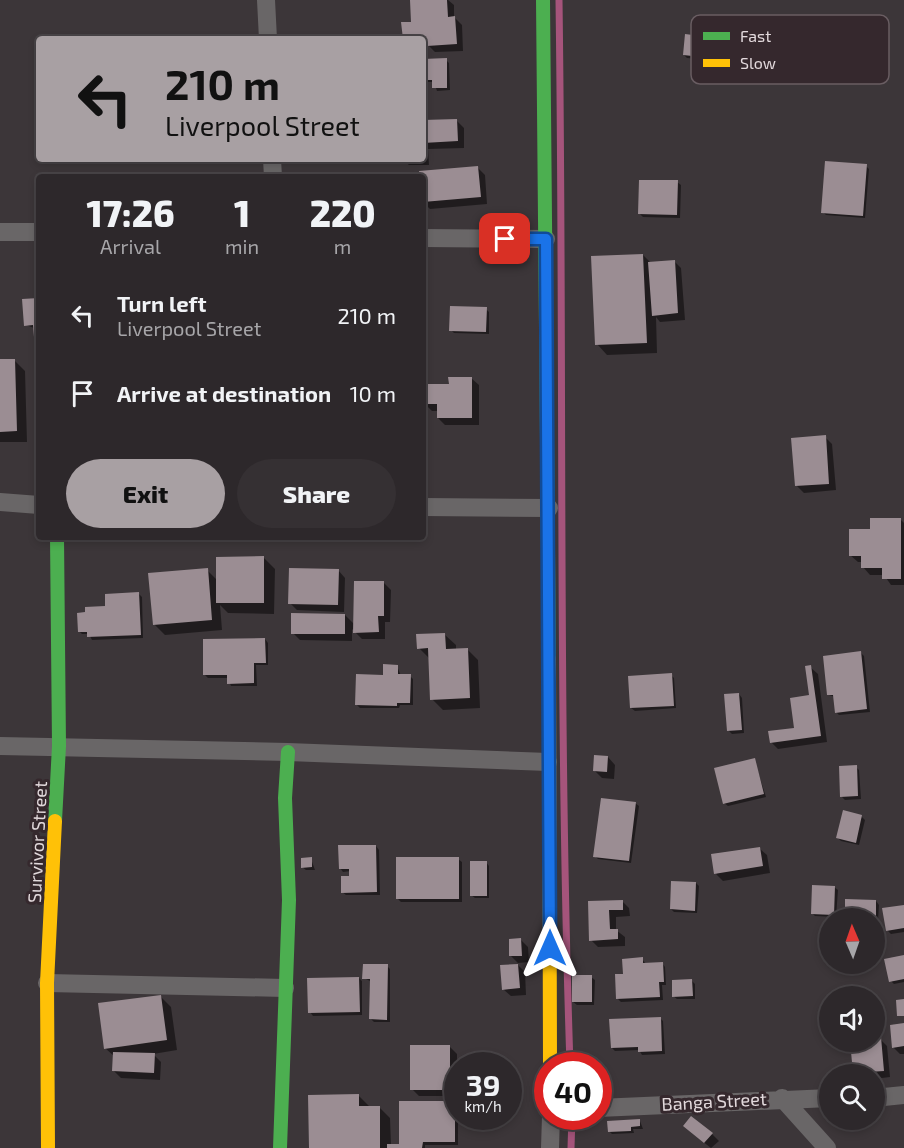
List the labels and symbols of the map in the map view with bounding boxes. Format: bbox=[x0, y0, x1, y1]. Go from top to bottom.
legend bbox=[691, 15, 889, 84]
text: Fast bbox=[740, 26, 771, 45]
text: Slow bbox=[740, 53, 776, 72]
pin bbox=[479, 213, 530, 264]
street label: Survivor Street bbox=[23, 780, 51, 904]
north arrow bbox=[819, 908, 885, 974]
position arrow bbox=[518, 916, 582, 980]
speed limit sign: 40 bbox=[534, 1052, 612, 1130]
street label: Banga Street bbox=[661, 1087, 767, 1115]

